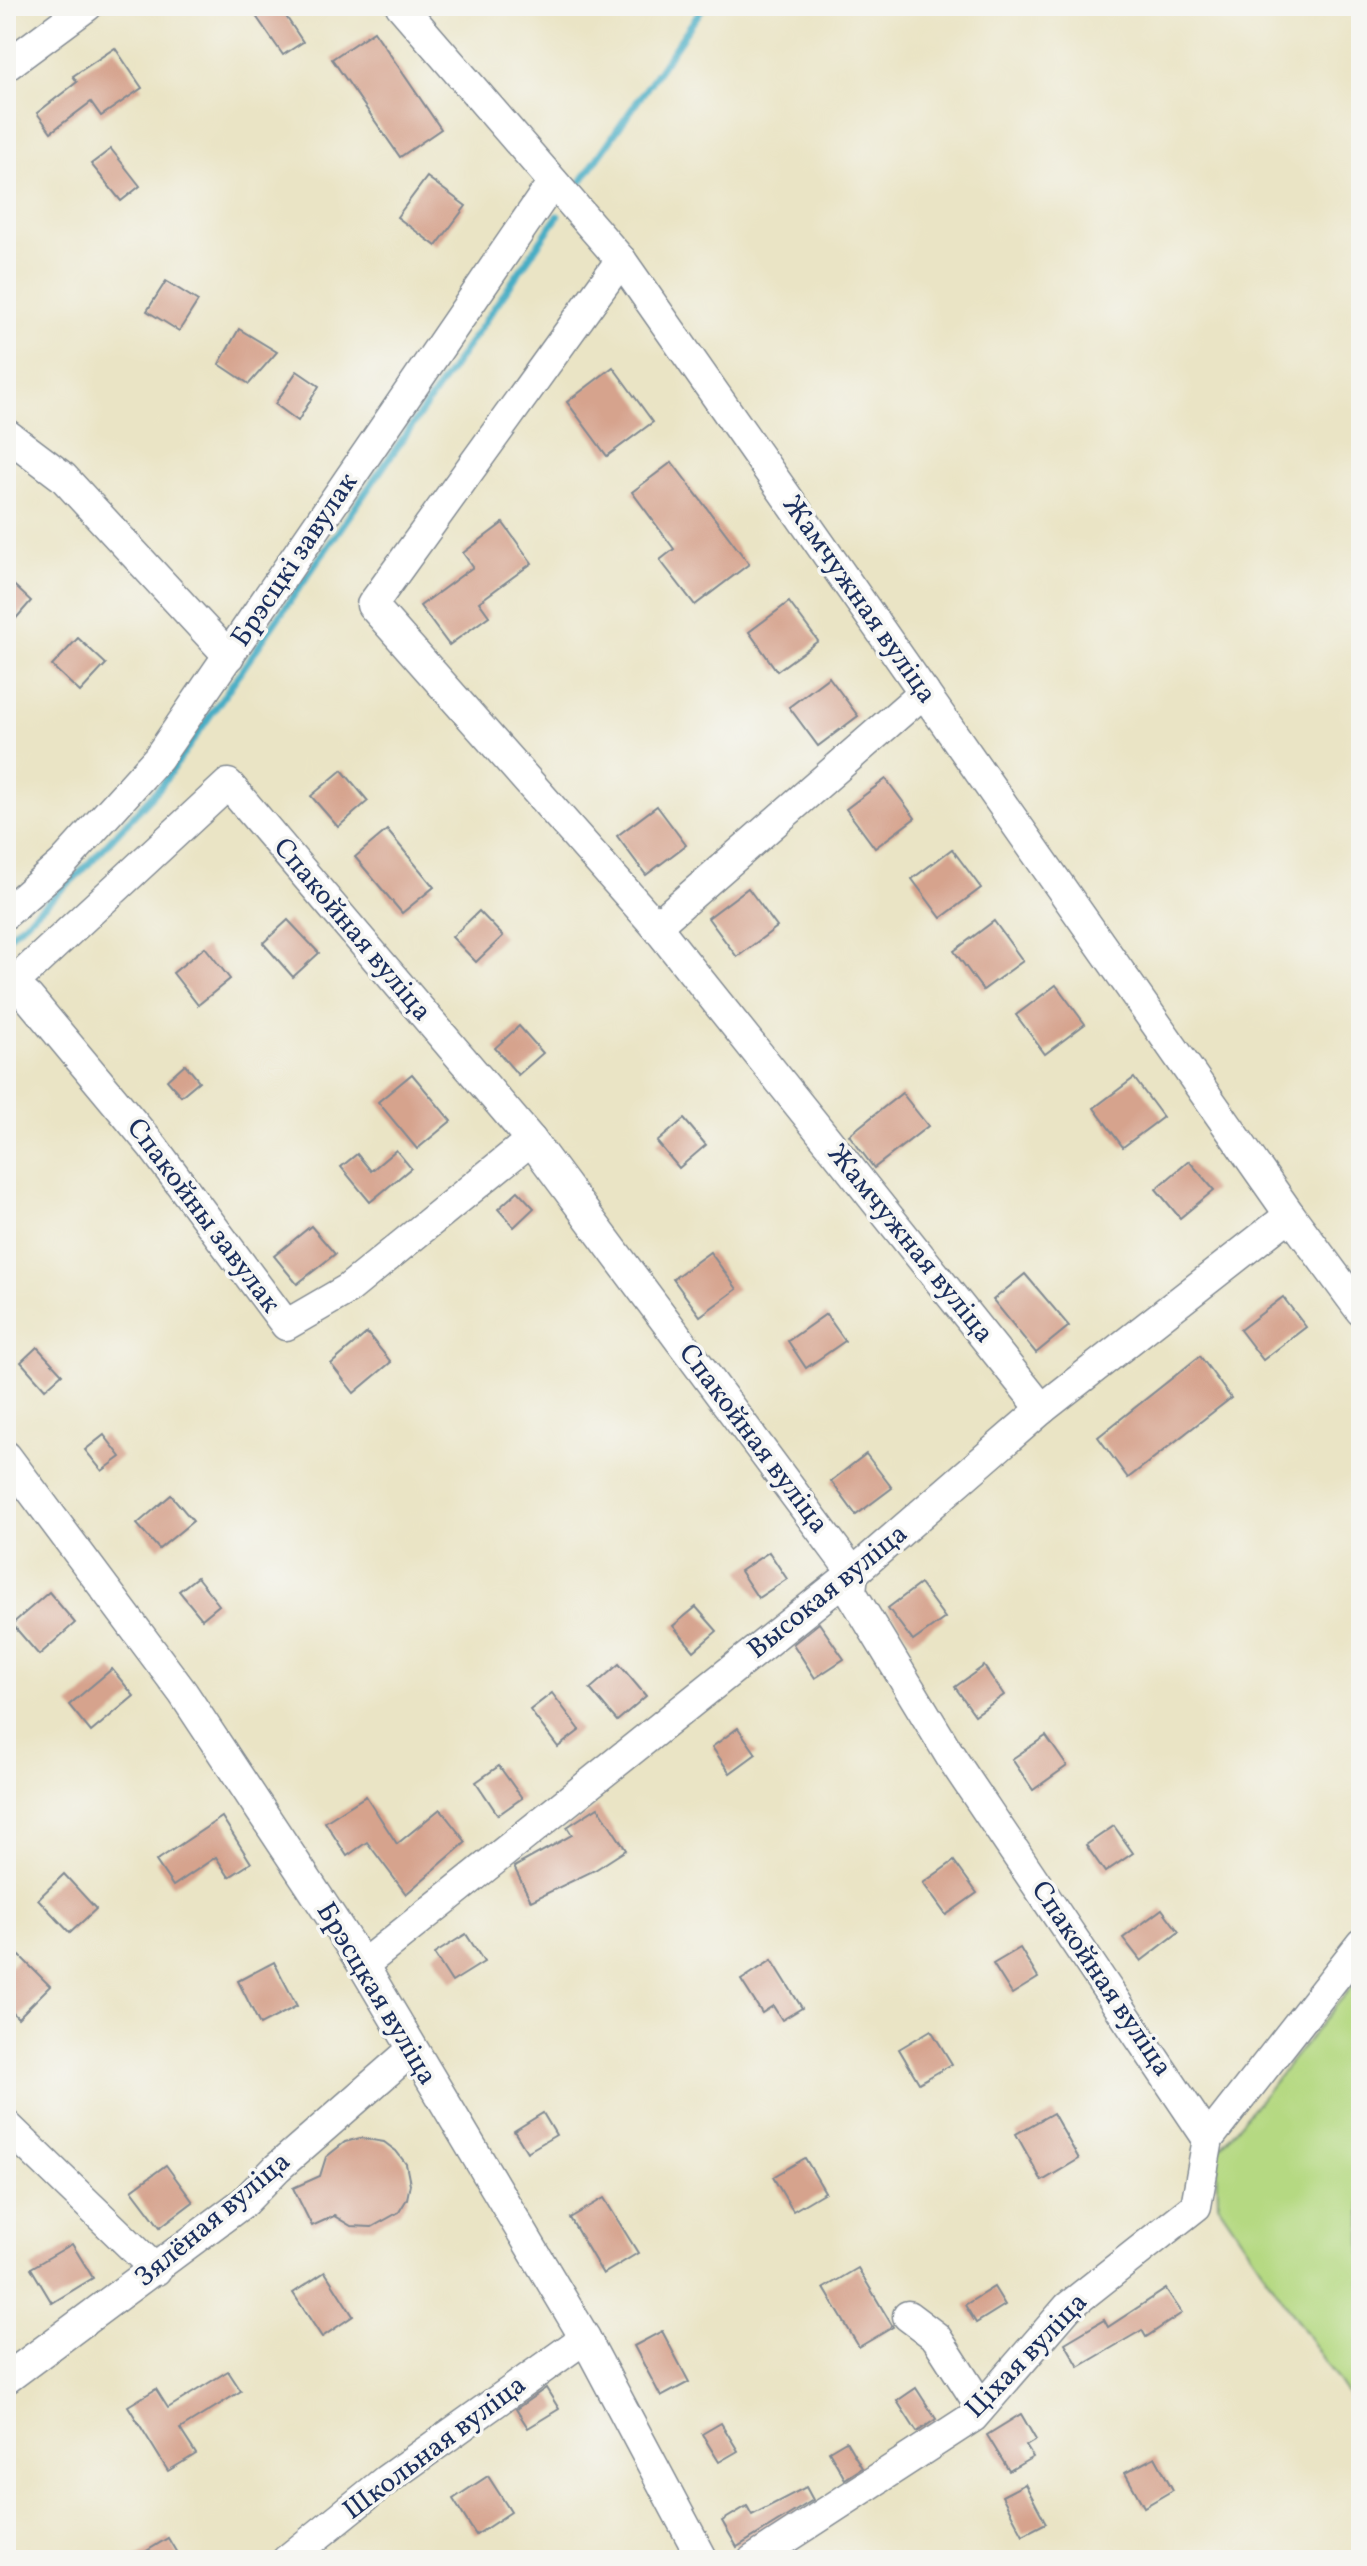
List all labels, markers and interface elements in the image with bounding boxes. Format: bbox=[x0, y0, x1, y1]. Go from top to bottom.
street label: Брэсцкі завулак bbox=[222, 465, 368, 655]
street label: Жамчужная вуліца bbox=[773, 488, 945, 712]
street label: Спакойная вуліца bbox=[264, 830, 440, 1030]
street label: Спакойны завулак bbox=[117, 1110, 289, 1322]
street label: Жамчужная вуліца bbox=[817, 1136, 1003, 1352]
street label: Спакойная вуліца bbox=[669, 1336, 837, 1542]
street label: Высокая вуліца bbox=[740, 1515, 916, 1669]
street label: Спакойная вуліца bbox=[1021, 1873, 1181, 2085]
street label: Брэсцкая вуліца bbox=[306, 1895, 446, 2093]
street label: Зялёная вуліца bbox=[127, 2143, 299, 2297]
street label: Ціхая вуліца bbox=[957, 2284, 1097, 2428]
street label: Школьная вуліца bbox=[335, 2366, 535, 2530]

